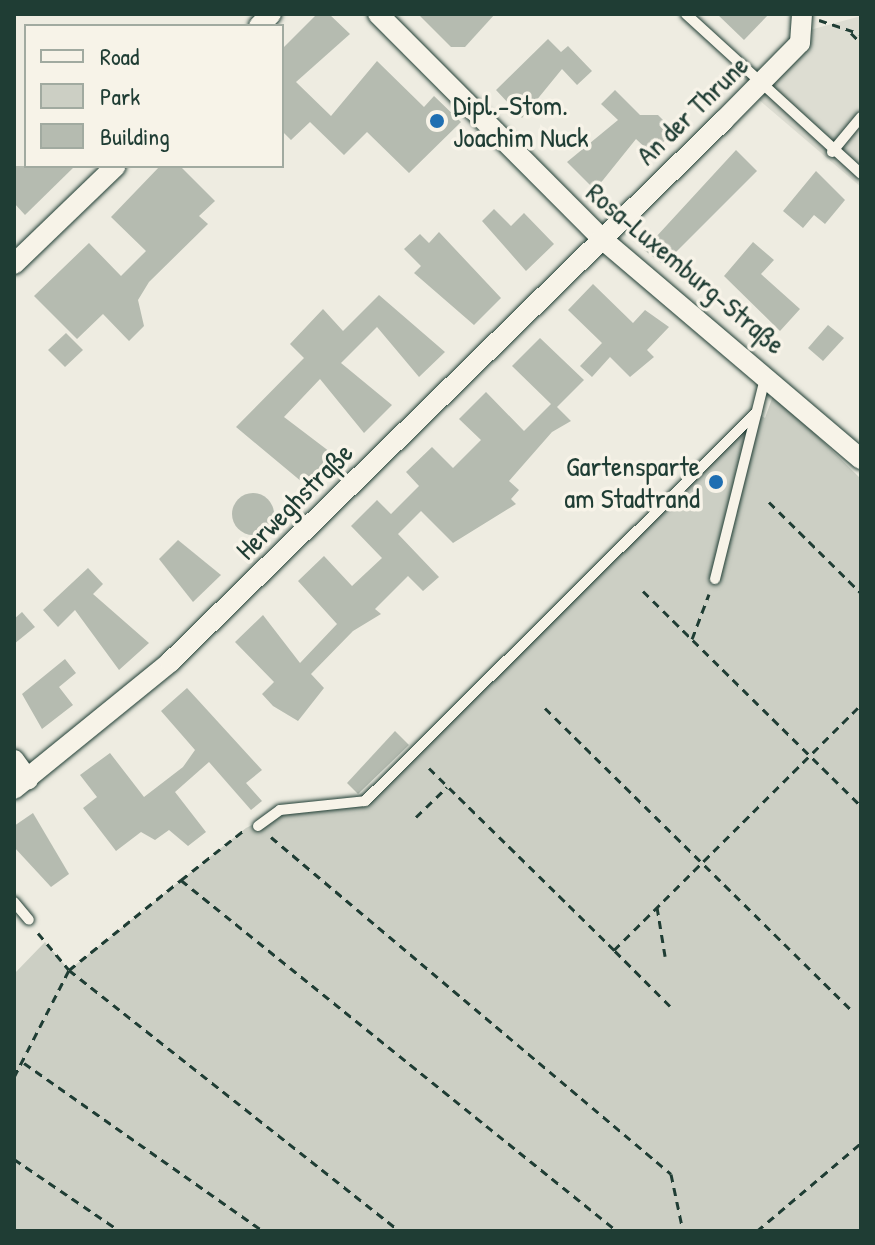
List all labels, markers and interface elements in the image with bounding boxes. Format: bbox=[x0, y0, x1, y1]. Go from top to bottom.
legend bbox=[24, 24, 284, 168]
text: Road bbox=[100, 40, 139, 72]
street label: An der Thrune bbox=[629, 48, 755, 172]
text: Park bbox=[100, 80, 140, 112]
place label: Dipl.-Stom. Joachim Nuck bbox=[453, 88, 589, 154]
marker: Dipl.-Stom. Joachim Nuck bbox=[428, 112, 446, 130]
text: Building bbox=[100, 120, 170, 152]
street label: Rosa-Luxemburg-Straße bbox=[580, 175, 792, 361]
street label: Herweghstraße bbox=[229, 436, 359, 566]
place label: Gartensparte am Stadtrand bbox=[564, 449, 700, 515]
marker: Gartensparte am Stadtrand bbox=[707, 473, 725, 491]

